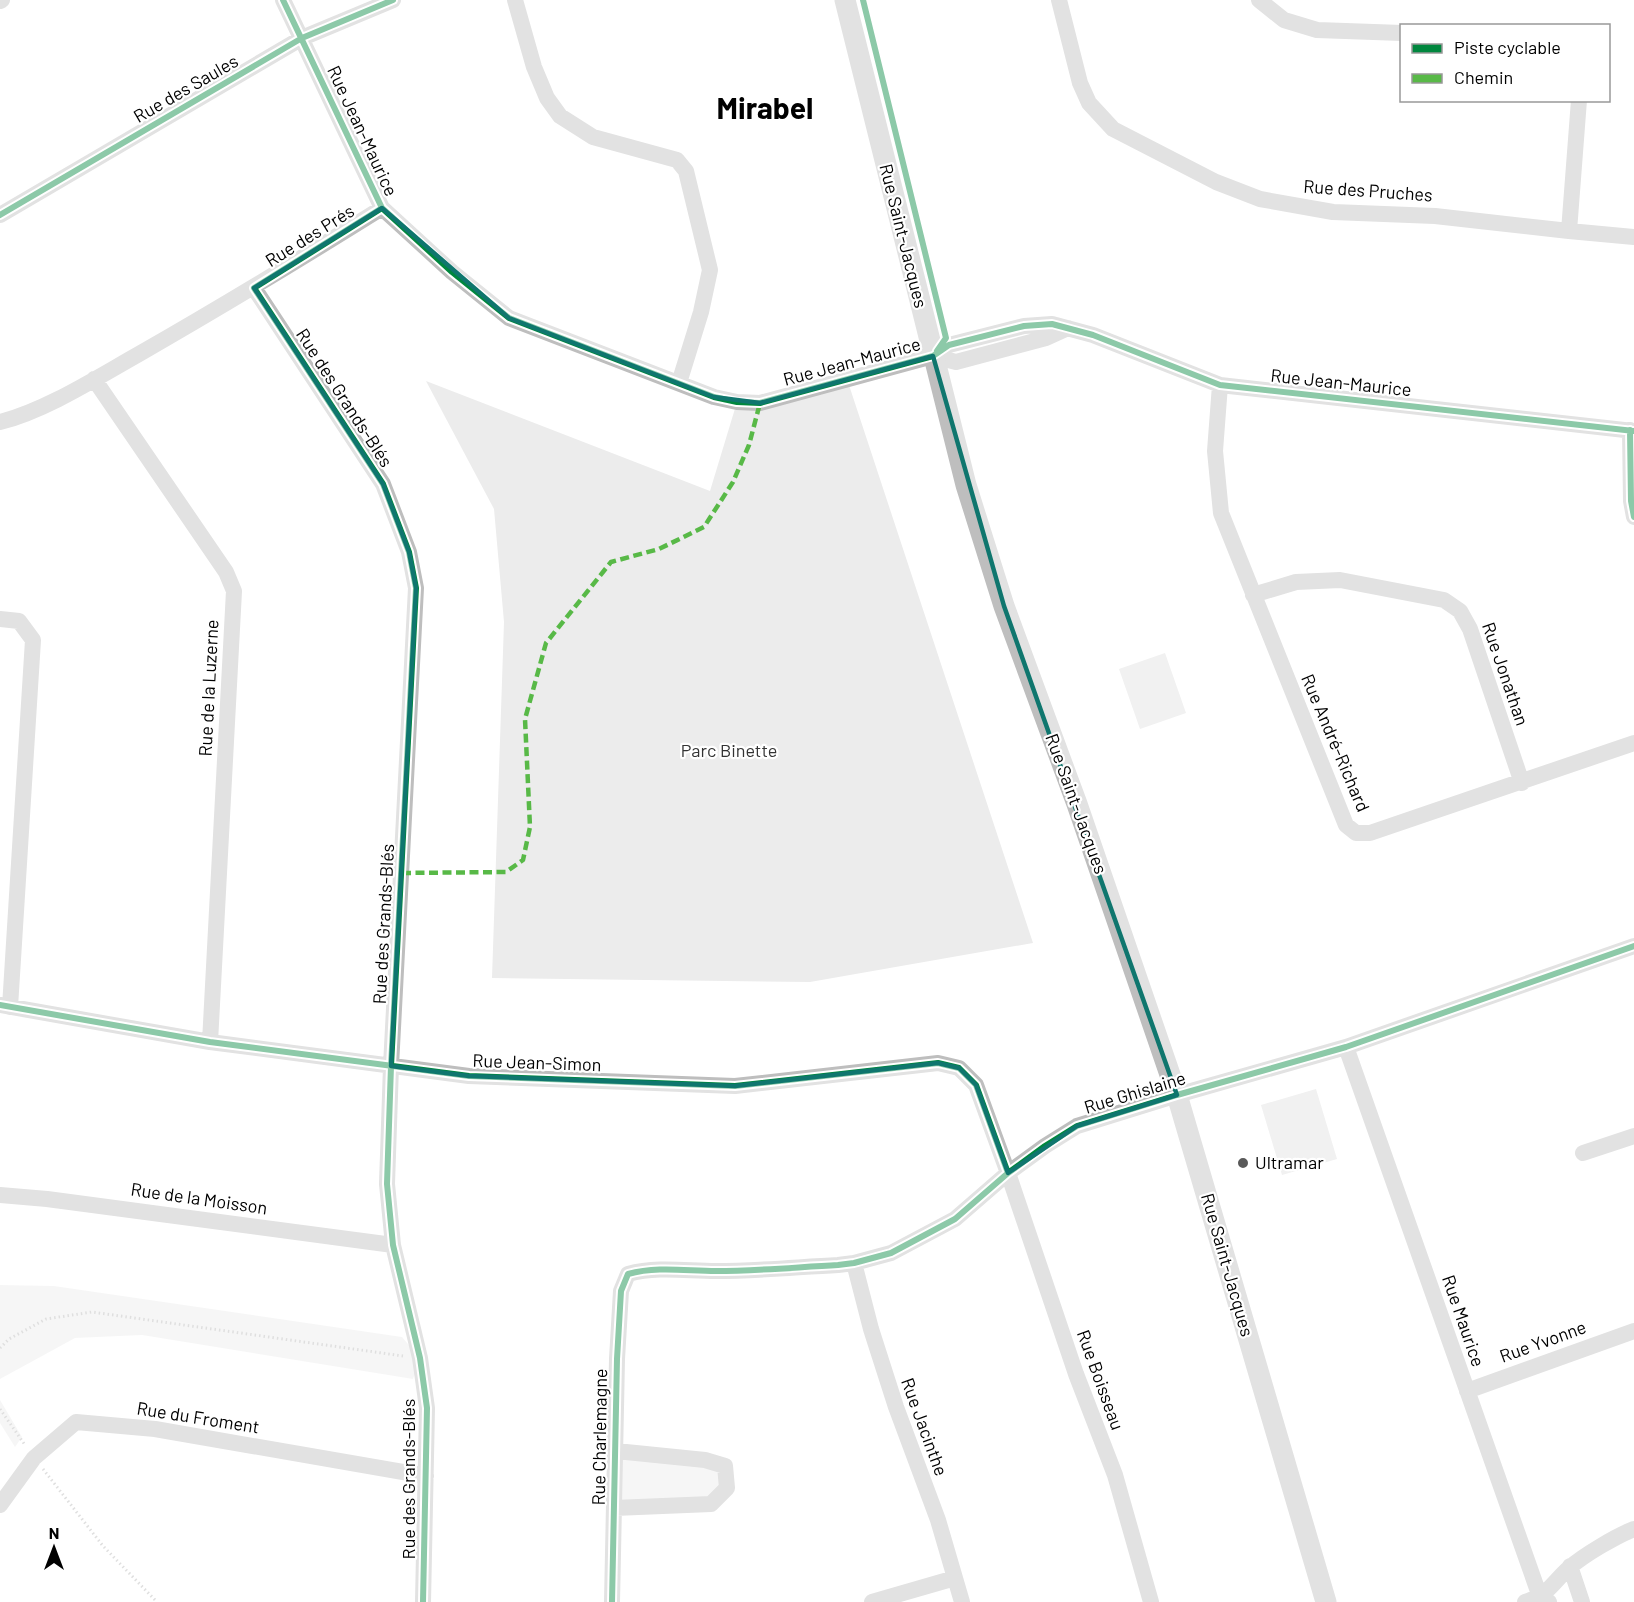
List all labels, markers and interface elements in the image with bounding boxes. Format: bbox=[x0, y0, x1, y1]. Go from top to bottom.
legend bbox=[1400, 24, 1610, 102]
text: Piste cyclable bbox=[1454, 36, 1561, 58]
street label: Rue des Saules bbox=[129, 49, 242, 127]
street label: Rue Jean-Maurice bbox=[323, 62, 403, 199]
text: Chemin bbox=[1454, 66, 1513, 88]
district label: Mirabel bbox=[717, 89, 813, 125]
street label: Rue Saint-Jacques bbox=[875, 161, 933, 310]
street label: Rue des Pruches bbox=[1303, 175, 1433, 205]
street label: Rue des Prés bbox=[261, 199, 358, 271]
street label: Rue des Grands-Blés bbox=[292, 324, 398, 471]
street label: Rue Jean-Maurice bbox=[781, 332, 923, 390]
street label: Rue Jean-Maurice bbox=[1270, 364, 1413, 400]
street label: Rue de la Luzerne bbox=[193, 619, 223, 757]
street label: Rue Jonathan bbox=[1478, 619, 1534, 728]
street label: Rue André-Richard bbox=[1297, 670, 1375, 815]
street label: Rue Saint-Jacques bbox=[1041, 730, 1113, 877]
park label: Parc Binette bbox=[681, 739, 777, 761]
street label: Rue des Grands-Blés bbox=[368, 843, 398, 1005]
street label: Rue Jean-Simon bbox=[472, 1049, 602, 1075]
street label: Rue Ghislaine bbox=[1081, 1066, 1188, 1118]
place label: Ultramar bbox=[1255, 1151, 1324, 1173]
marker: Ultramar bbox=[1236, 1156, 1250, 1170]
street label: Rue de la Moisson bbox=[129, 1178, 269, 1218]
street label: Rue Saint-Jacques bbox=[1197, 1191, 1259, 1339]
street label: Rue Maurice bbox=[1438, 1272, 1490, 1369]
street label: Rue Yvonne bbox=[1496, 1315, 1589, 1367]
street label: Rue Boisseau bbox=[1073, 1327, 1129, 1433]
street label: Rue Charlemagne bbox=[587, 1368, 611, 1506]
street label: Rue Jacinthe bbox=[897, 1375, 953, 1479]
street label: Rue du Froment bbox=[135, 1396, 261, 1438]
street label: Rue des Grands-Blés bbox=[397, 1399, 419, 1559]
north arrow bbox=[24, 1518, 84, 1578]
text: N bbox=[49, 1523, 59, 1542]

